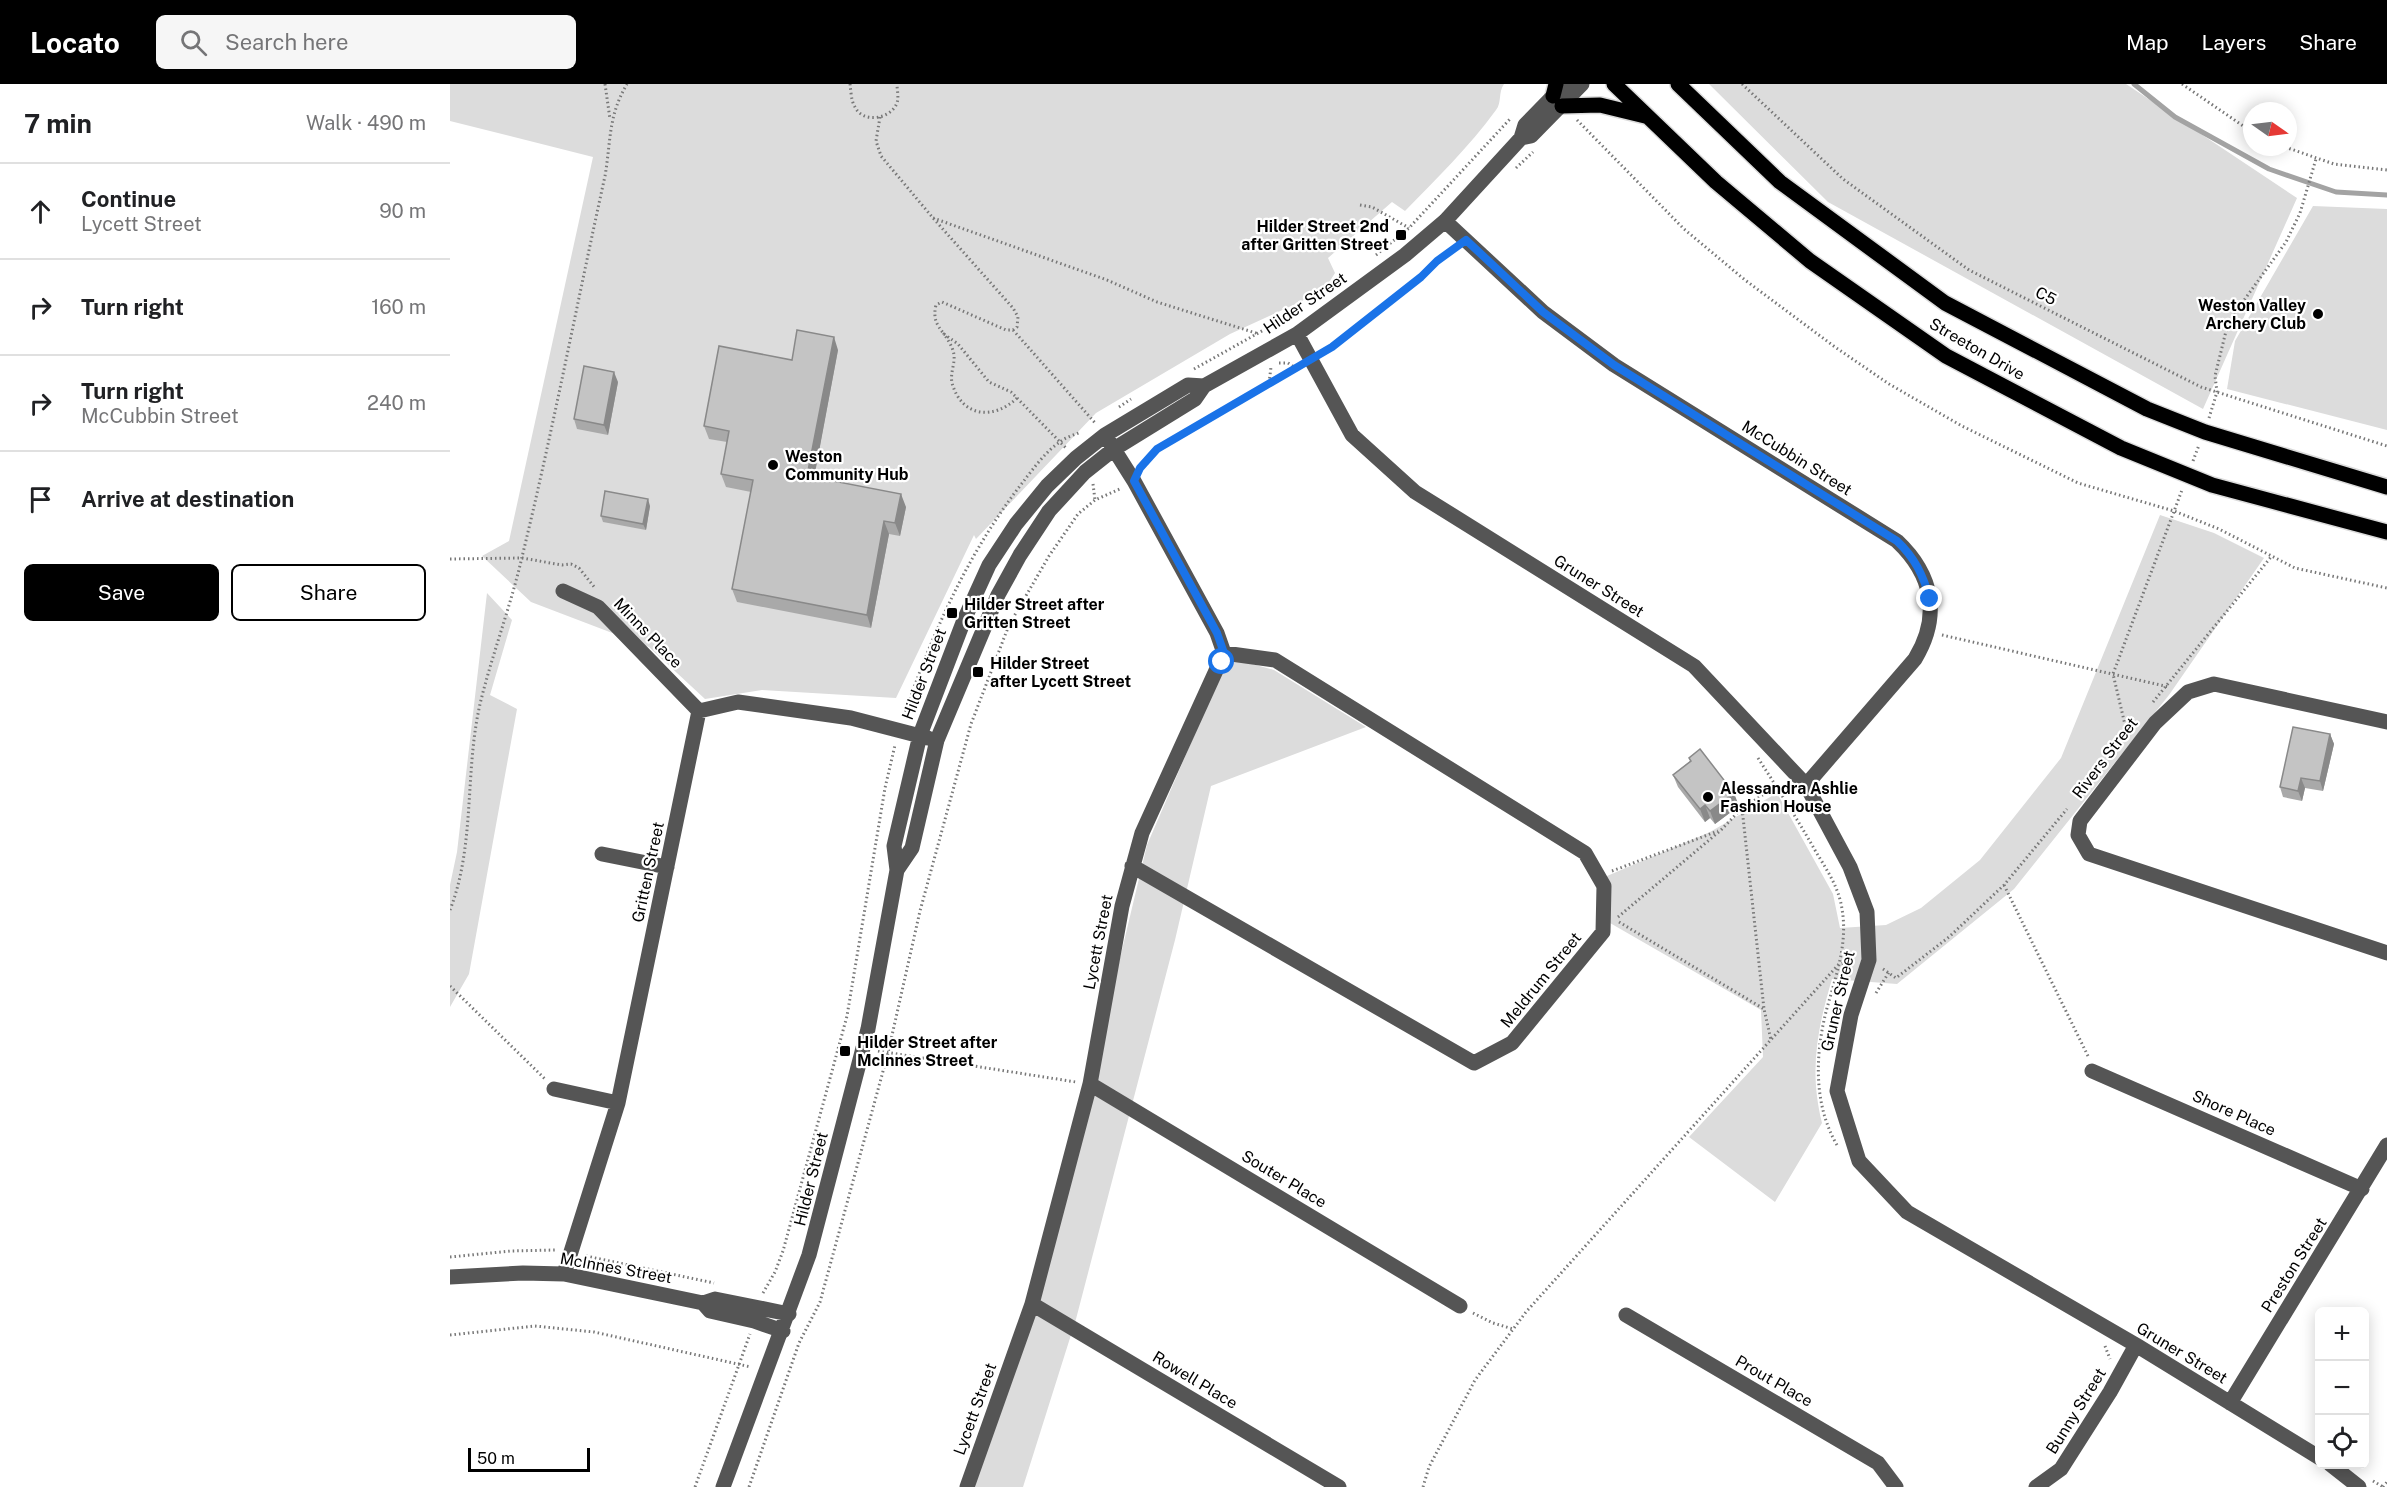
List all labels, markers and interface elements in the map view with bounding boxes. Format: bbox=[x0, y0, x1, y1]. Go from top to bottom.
search box bbox=[156, 15, 576, 69]
text: Locato bbox=[30, 26, 120, 59]
icon: search bbox=[177, 26, 210, 59]
text: Search here bbox=[225, 29, 348, 55]
text: Map bbox=[2126, 30, 2169, 55]
text: Layers bbox=[2202, 30, 2266, 55]
text: Share bbox=[2299, 30, 2357, 55]
north arrow bbox=[2243, 102, 2297, 156]
text: 7 min bbox=[24, 108, 92, 139]
text: Walk · 490 m bbox=[306, 111, 426, 135]
text: Continue bbox=[81, 186, 176, 212]
icon: ahead bbox=[24, 195, 57, 228]
text: 90 m bbox=[379, 199, 426, 223]
text: Lycett Street bbox=[81, 212, 202, 236]
place label: Hilder Street 2nd after Gritten Street bbox=[1241, 217, 1389, 254]
marker: Hilder Street 2nd after Gritten Street bbox=[1394, 228, 1408, 242]
street label: Hilder Street bbox=[1260, 268, 1350, 338]
street label: C5 bbox=[2032, 283, 2060, 309]
icon: right bbox=[24, 291, 57, 324]
text: Turn right bbox=[81, 294, 184, 320]
text: 160 m bbox=[371, 295, 426, 319]
place label: Weston Valley Archery Club bbox=[2198, 296, 2306, 333]
marker: Weston Valley Archery Club bbox=[2311, 307, 2325, 321]
street label: Streeton Drive bbox=[1926, 314, 2028, 384]
text: Turn right bbox=[81, 378, 184, 404]
icon: right bbox=[24, 387, 57, 420]
text: 240 m bbox=[367, 391, 426, 415]
text: McCubbin Street bbox=[81, 404, 239, 428]
street label: McCubbin Street bbox=[1738, 417, 1856, 499]
place label: Weston Community Hub bbox=[785, 447, 909, 484]
marker: Weston Community Hub bbox=[766, 458, 780, 472]
icon: arrive bbox=[24, 483, 57, 516]
text: Arrive at destination bbox=[81, 486, 294, 512]
street label: Gruner Street bbox=[1550, 551, 1648, 621]
button: Save bbox=[24, 564, 219, 621]
button: Share bbox=[231, 564, 426, 621]
route end bbox=[1916, 585, 1942, 611]
street label: Minns Place bbox=[610, 594, 686, 672]
place label: Hilder Street after Gritten Street bbox=[964, 595, 1105, 632]
marker: Hilder Street after Gritten Street bbox=[945, 606, 959, 620]
street label: Hilder Street bbox=[898, 626, 950, 722]
route start bbox=[1208, 648, 1234, 674]
place label: Hilder Street after Lycett Street bbox=[990, 654, 1131, 691]
marker: Hilder Street after Lycett Street bbox=[971, 665, 985, 679]
street label: Rivers Street bbox=[2068, 714, 2142, 802]
place label: Alessandra Ashlie Fashion House bbox=[1720, 779, 1858, 816]
marker: Alessandra Ashlie Fashion House bbox=[1701, 790, 1715, 804]
street label: Gritten Street bbox=[628, 820, 668, 924]
street label: Lycett Street bbox=[1079, 893, 1117, 991]
street label: Meldrum Street bbox=[1497, 928, 1585, 1032]
street label: Gruner Street bbox=[1817, 949, 1859, 1053]
place label: Hilder Street after McInnes Street bbox=[857, 1033, 998, 1070]
marker: Hilder Street after McInnes Street bbox=[838, 1044, 852, 1058]
street label: Shore Place bbox=[2189, 1086, 2279, 1140]
street label: Hilder Street bbox=[790, 1130, 832, 1228]
street label: Souter Place bbox=[1238, 1146, 1330, 1212]
street label: Preston Street bbox=[2257, 1214, 2331, 1316]
street label: McInnes Street bbox=[559, 1249, 673, 1287]
map controls bbox=[2315, 1307, 2369, 1469]
button: + bbox=[2315, 1307, 2369, 1361]
street label: Gruner Street bbox=[2133, 1318, 2231, 1388]
street label: Rowell Place bbox=[1149, 1347, 1241, 1413]
street label: Prout Place bbox=[1732, 1351, 1816, 1411]
street label: Lycett Street bbox=[950, 1360, 1000, 1458]
button: − bbox=[2315, 1361, 2369, 1415]
street label: Bunny Street bbox=[2042, 1365, 2110, 1457]
button: locate bbox=[2315, 1415, 2369, 1469]
scale bar bbox=[468, 1445, 590, 1472]
text: 50 m bbox=[477, 1449, 515, 1468]

